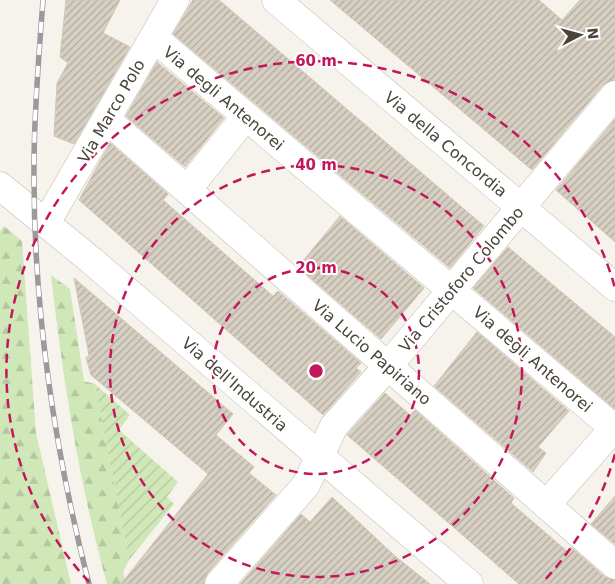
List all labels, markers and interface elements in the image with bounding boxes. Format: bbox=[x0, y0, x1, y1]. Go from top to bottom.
north arrow bbox=[555, 10, 605, 60]
text: N bbox=[584, 27, 601, 40]
street label: Via degli Antenorei bbox=[159, 42, 288, 154]
text: 60 m bbox=[295, 52, 337, 70]
street label: Via Marco Polo bbox=[74, 56, 149, 166]
street label: Via della Concordia bbox=[381, 88, 511, 201]
text: 40 m bbox=[295, 156, 337, 174]
street label: Via Cristoforo Colombo bbox=[395, 203, 528, 356]
text: 20 m bbox=[295, 259, 337, 277]
street label: Via Lucio Papiriano bbox=[308, 296, 435, 409]
street label: Via degli Antenorei bbox=[469, 302, 596, 416]
street label: Via dell'Industria bbox=[178, 333, 291, 435]
centre of rings bbox=[307, 362, 325, 380]

